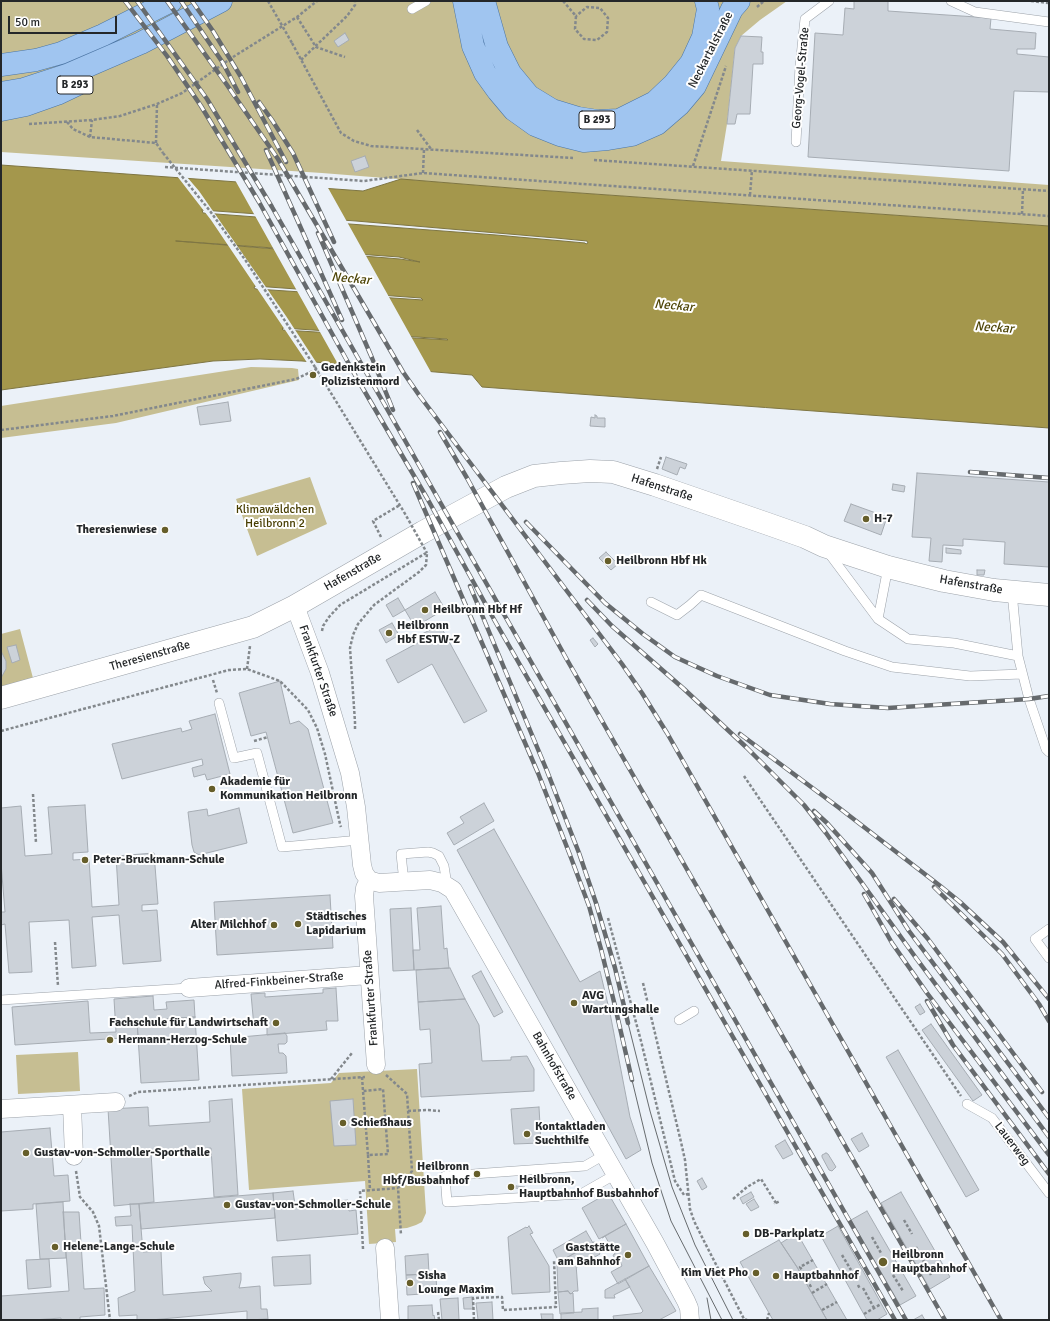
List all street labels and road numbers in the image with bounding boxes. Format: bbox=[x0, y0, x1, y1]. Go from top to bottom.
street label: Neckartalstraße bbox=[686, 9, 736, 91]
street label: Georg-Vogel-Straße bbox=[789, 27, 813, 129]
road number: B 293 bbox=[57, 76, 93, 94]
road number: B 293 bbox=[579, 111, 615, 129]
street label: Hafenstraße bbox=[629, 471, 695, 505]
street label: Hafenstraße bbox=[322, 550, 384, 594]
street label: Hafenstraße bbox=[938, 572, 1004, 598]
street label: Frankfurter Straße bbox=[296, 623, 340, 719]
street label: Theresienstraße bbox=[108, 638, 192, 674]
street label: Frankfurter Straße bbox=[360, 950, 382, 1046]
street label: Alfred-Finkbeiner-Straße bbox=[214, 969, 344, 993]
street label: Bahnhofstraße bbox=[529, 1029, 579, 1103]
street label: Lauerweg bbox=[991, 1120, 1033, 1168]

